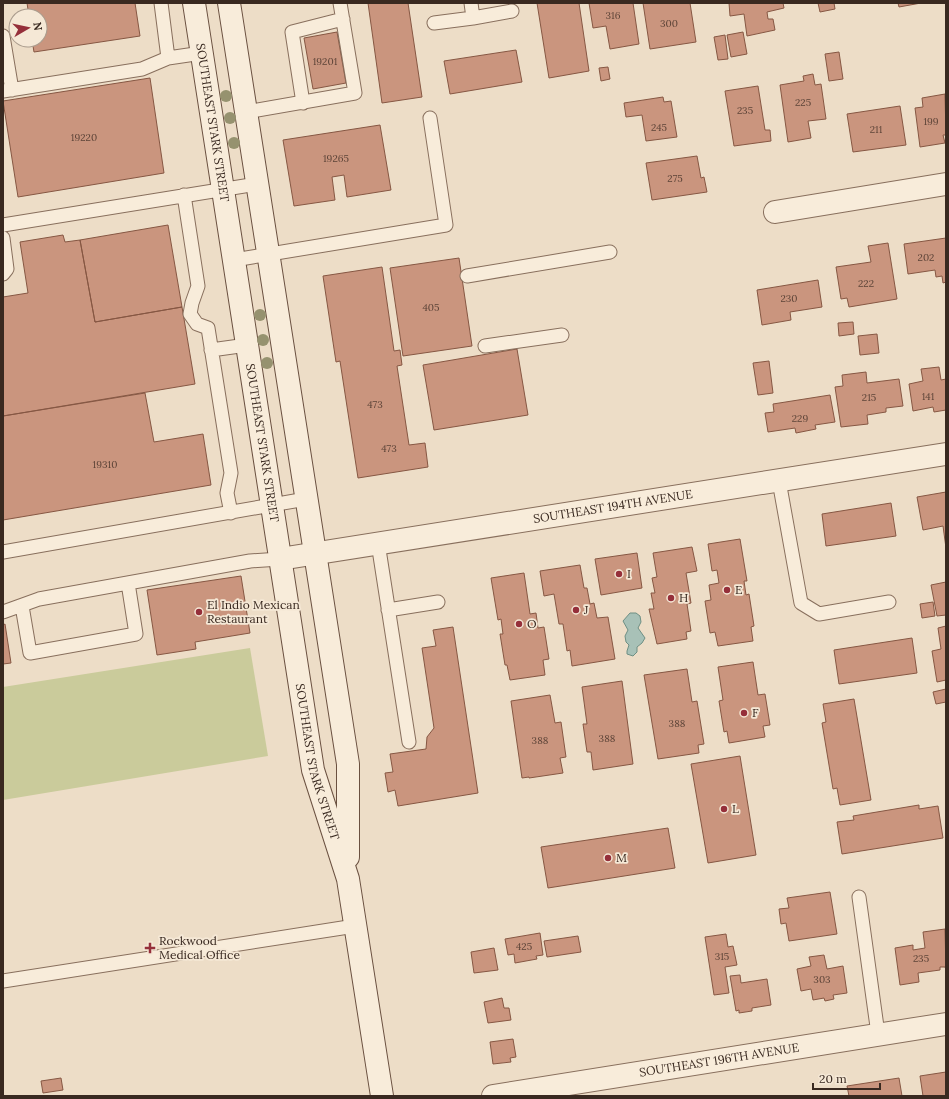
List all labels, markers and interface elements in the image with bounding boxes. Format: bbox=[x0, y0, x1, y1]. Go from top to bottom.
north arrow bbox=[8, 8, 48, 48]
house number: 316 bbox=[606, 9, 621, 22]
house number: 300 bbox=[660, 17, 678, 30]
text: N bbox=[30, 21, 46, 32]
street label: SOUTHEAST STARK STREET bbox=[193, 42, 233, 203]
house number: 19201 bbox=[313, 55, 338, 68]
house number: 225 bbox=[795, 96, 811, 109]
house number: 235 bbox=[737, 104, 753, 117]
house number: 199 bbox=[923, 115, 939, 128]
house number: 245 bbox=[651, 121, 667, 134]
house number: 211 bbox=[870, 123, 883, 136]
house number: 19220 bbox=[71, 131, 97, 144]
house number: 19265 bbox=[323, 152, 349, 165]
house number: 275 bbox=[667, 172, 683, 185]
house number: 202 bbox=[918, 251, 934, 264]
house number: 222 bbox=[858, 277, 874, 290]
house number: 230 bbox=[781, 292, 798, 305]
house number: 405 bbox=[422, 301, 440, 314]
street label: SOUTHEAST STARK STREET bbox=[243, 362, 282, 523]
house number: 141 bbox=[922, 390, 935, 403]
house number: 215 bbox=[862, 391, 876, 404]
house number: 473 bbox=[367, 398, 383, 411]
house number: 229 bbox=[792, 412, 808, 425]
house number: 473 bbox=[381, 442, 397, 455]
house number: 19310 bbox=[93, 458, 117, 471]
street label: SOUTHEAST 194TH AVENUE bbox=[532, 486, 694, 526]
place label: I bbox=[627, 566, 631, 581]
marker: I bbox=[614, 569, 624, 579]
place label: E bbox=[735, 582, 742, 597]
marker: E bbox=[722, 585, 732, 595]
place label: H bbox=[679, 590, 688, 605]
marker: H bbox=[666, 593, 676, 603]
place label: El Indio Mexican Restaurant bbox=[207, 597, 300, 626]
place label: J bbox=[583, 602, 589, 617]
marker: J bbox=[571, 605, 581, 615]
marker: El Indio Mexican Restaurant bbox=[194, 607, 204, 617]
place label: O bbox=[527, 616, 537, 631]
marker: O bbox=[514, 619, 524, 629]
street label: SOUTHEAST STARK STREET bbox=[293, 682, 343, 842]
place label: F bbox=[752, 705, 759, 720]
marker: F bbox=[739, 708, 749, 718]
house number: 388 bbox=[669, 717, 686, 730]
house number: 388 bbox=[599, 732, 616, 745]
house number: 388 bbox=[532, 734, 549, 747]
place label: L bbox=[732, 801, 739, 816]
marker: L bbox=[719, 804, 729, 814]
place label: M bbox=[616, 850, 627, 865]
marker: M bbox=[603, 853, 613, 863]
place label: Rockwood Medical Office bbox=[159, 933, 240, 962]
house number: 425 bbox=[516, 940, 532, 953]
marker: Rockwood Medical Office bbox=[144, 942, 156, 954]
house number: 315 bbox=[715, 950, 729, 963]
house number: 235 bbox=[913, 952, 929, 965]
house number: 303 bbox=[813, 973, 831, 986]
street label: SOUTHEAST 196TH AVENUE bbox=[638, 1039, 800, 1080]
scale bar bbox=[813, 1065, 880, 1091]
text: 20 m bbox=[819, 1071, 847, 1086]

